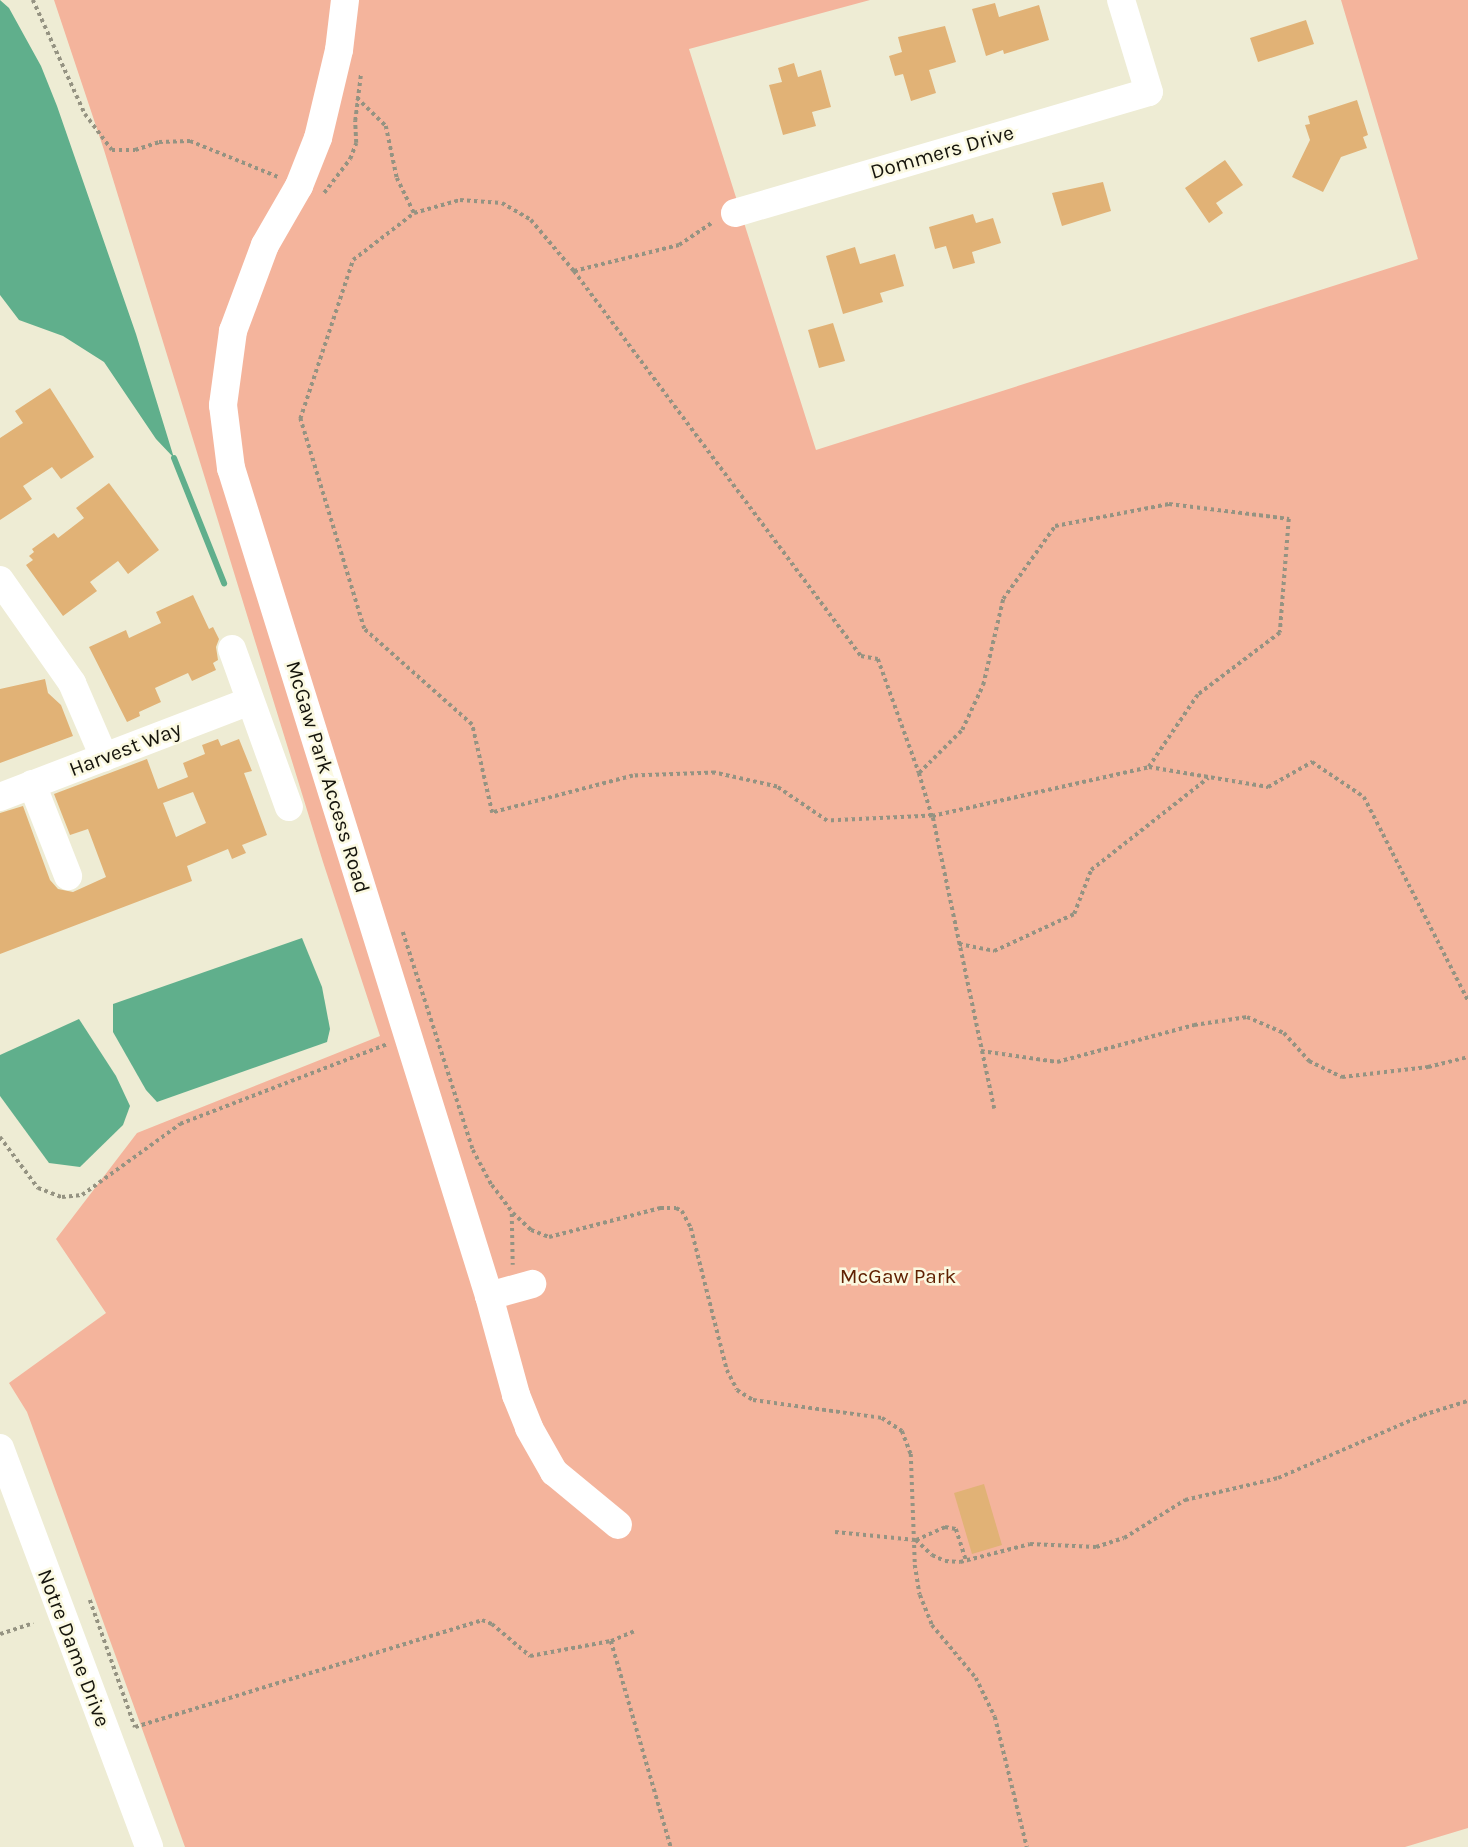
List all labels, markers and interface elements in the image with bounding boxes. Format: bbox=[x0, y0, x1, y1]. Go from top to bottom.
street label: Dommers Drive bbox=[867, 119, 1017, 185]
street label: McGaw Park Access Road bbox=[281, 658, 375, 896]
street label: Harvest Way bbox=[65, 716, 185, 782]
park label: McGaw Park bbox=[840, 1263, 956, 1289]
street label: Notre Dame Drive bbox=[32, 1566, 116, 1730]

